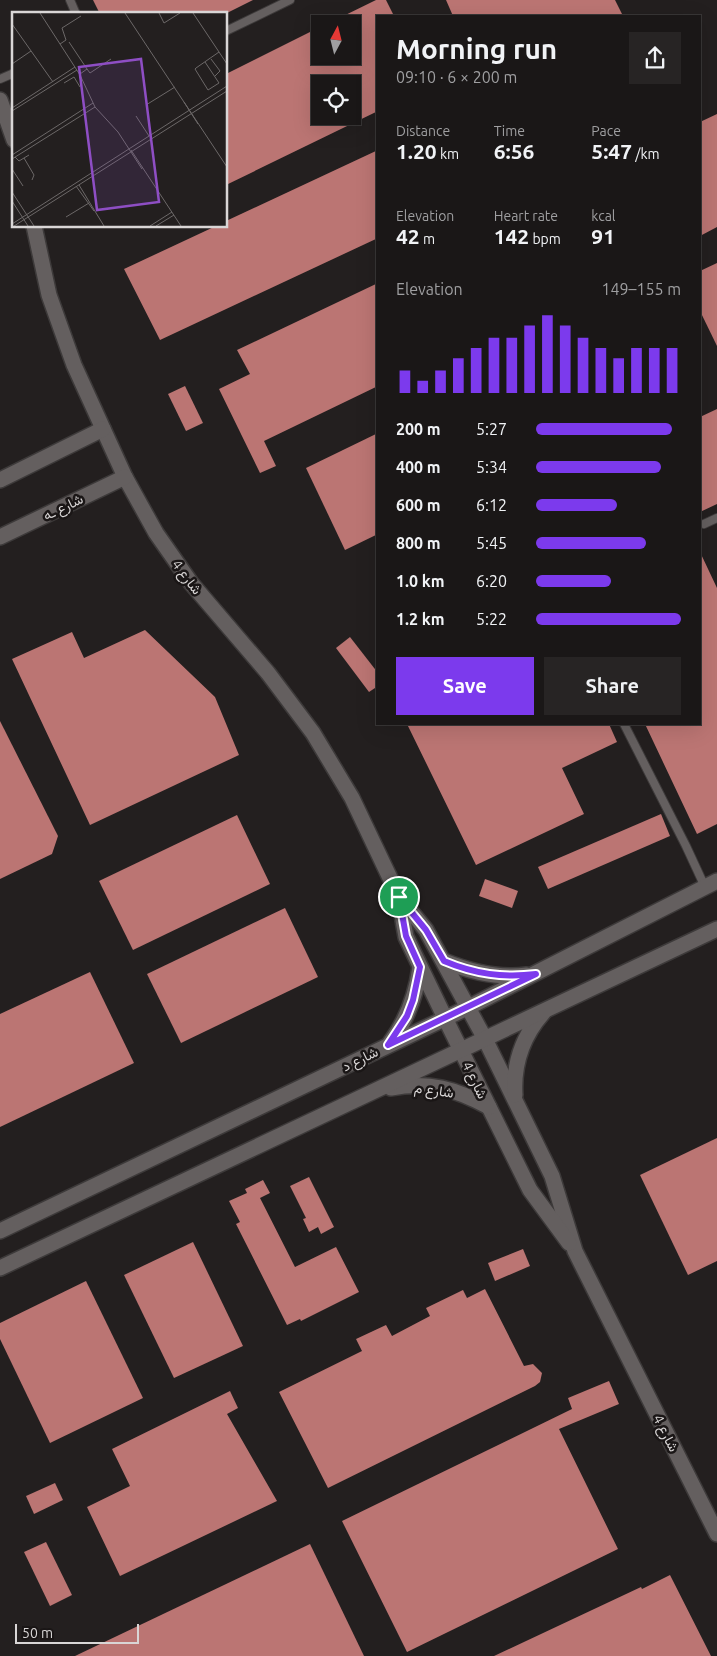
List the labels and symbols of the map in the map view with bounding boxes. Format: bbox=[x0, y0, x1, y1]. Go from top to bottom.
inset map bbox=[12, 12, 228, 228]
north arrow bbox=[311, 15, 361, 65]
street label: شارع ـه bbox=[40, 490, 87, 526]
street label: شارع 4 bbox=[166, 556, 205, 599]
pin bbox=[378, 876, 420, 918]
street label: شارع د bbox=[339, 1043, 382, 1077]
street label: شارع 4 bbox=[457, 1059, 491, 1102]
street label: شارع م bbox=[413, 1079, 455, 1104]
street label: شارع 4 bbox=[647, 1412, 682, 1455]
scale bar bbox=[15, 1621, 139, 1644]

